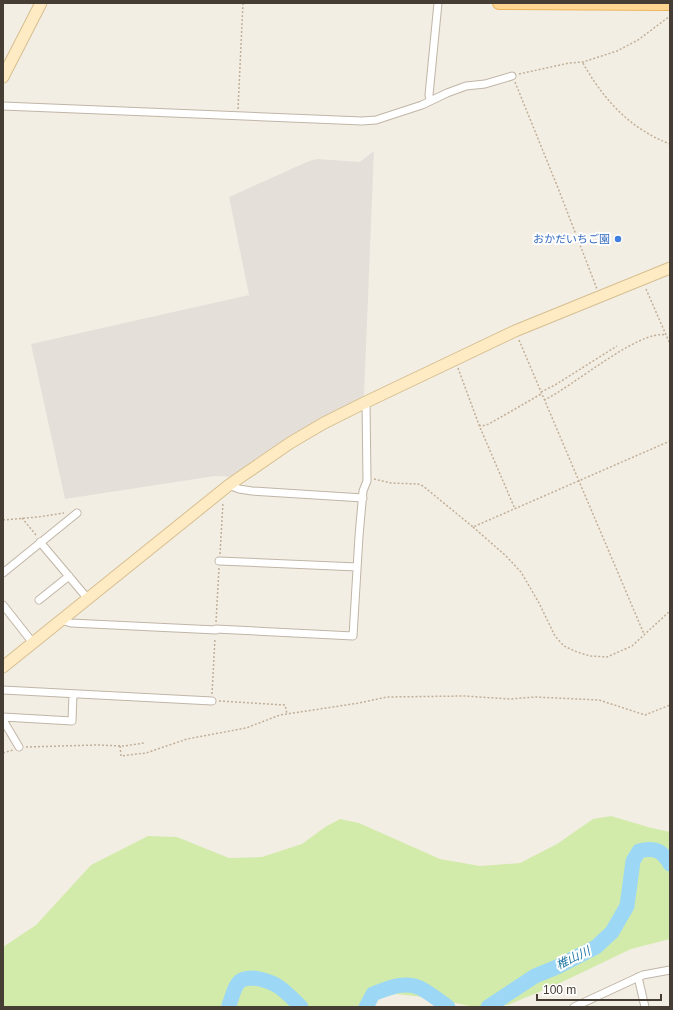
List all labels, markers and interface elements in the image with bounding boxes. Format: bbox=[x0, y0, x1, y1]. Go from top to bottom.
place label: おかだいちご園 bbox=[533, 233, 610, 245]
marker: おかだいちご園 bbox=[613, 234, 623, 244]
water label: 椎山川 bbox=[554, 943, 594, 972]
scale bar bbox=[537, 976, 661, 1002]
text: 100 m bbox=[543, 983, 576, 997]

